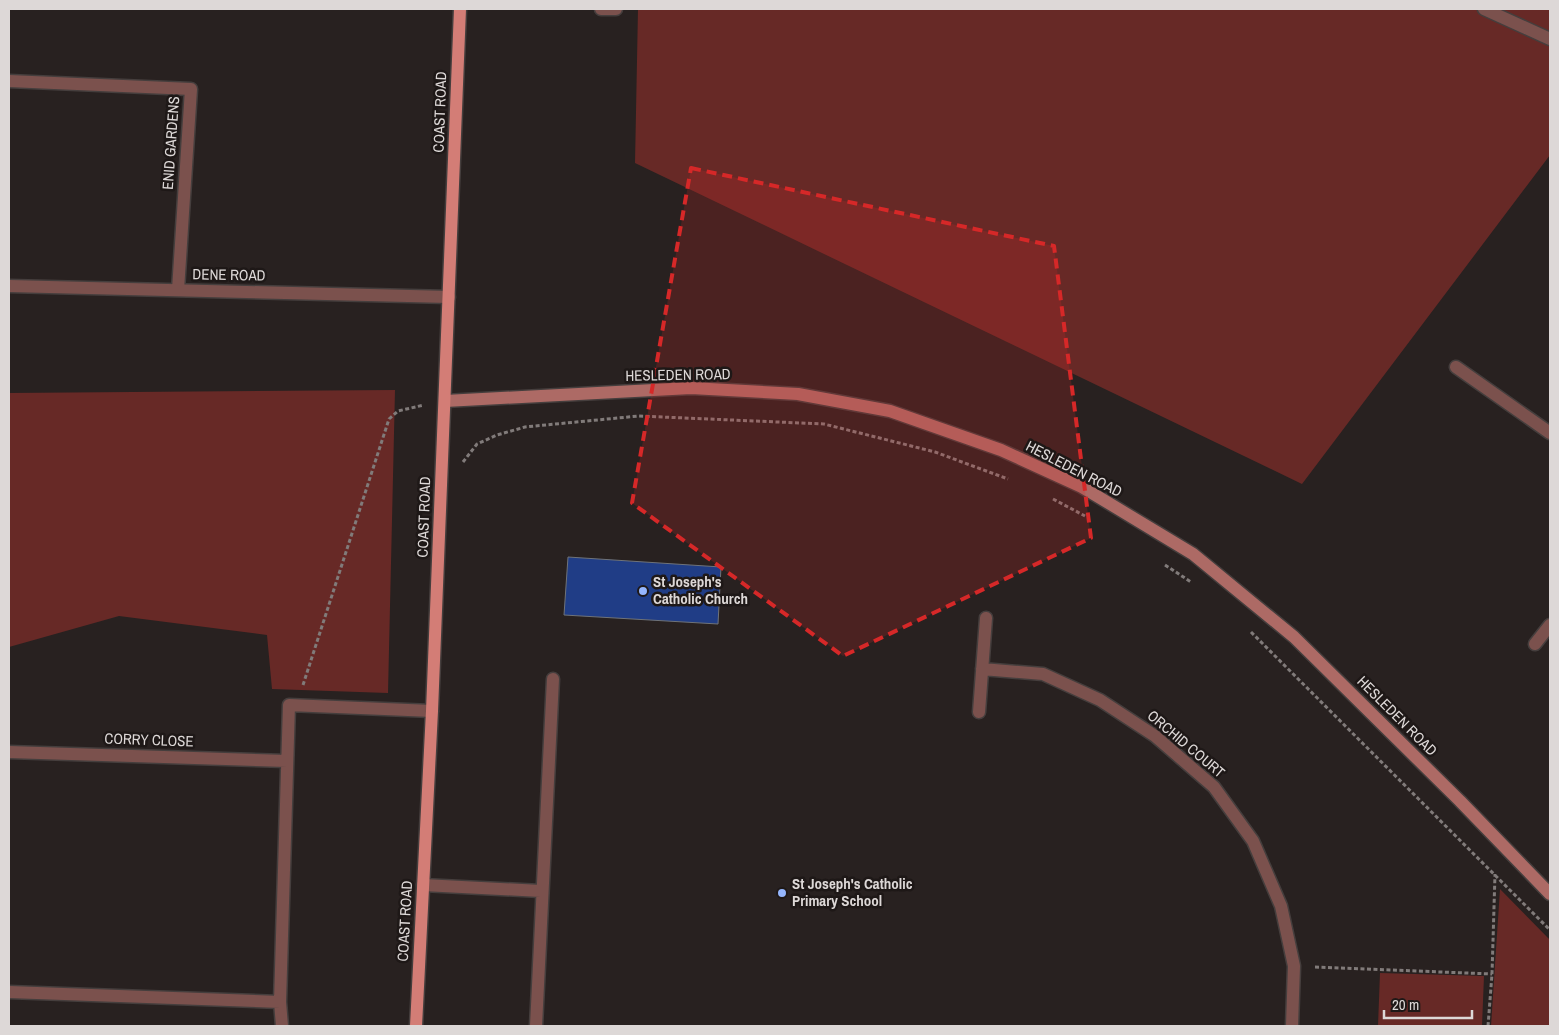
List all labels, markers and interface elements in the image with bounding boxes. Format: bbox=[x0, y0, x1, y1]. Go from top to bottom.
street label: COAST ROAD bbox=[428, 71, 451, 153]
street label: ENID GARDENS bbox=[157, 96, 184, 190]
street label: DENE ROAD bbox=[192, 263, 266, 286]
street label: HESLEDEN ROAD bbox=[625, 363, 731, 386]
street label: HESLEDEN ROAD bbox=[1023, 435, 1126, 502]
street label: COAST ROAD bbox=[412, 476, 435, 558]
place label: St Joseph's Catholic Church bbox=[653, 571, 748, 609]
marker: St Joseph's Catholic Church bbox=[637, 585, 649, 597]
street label: HESLEDEN ROAD bbox=[1353, 671, 1442, 760]
street label: ORCHID COURT bbox=[1143, 705, 1230, 783]
street label: CORRY CLOSE bbox=[104, 727, 194, 752]
place label: St Joseph's Catholic Primary School bbox=[792, 873, 913, 911]
street label: COAST ROAD bbox=[392, 880, 417, 962]
marker: St Joseph's Catholic Primary School bbox=[776, 887, 788, 899]
scale bar bbox=[1384, 988, 1472, 1020]
text: 20 m bbox=[1392, 994, 1419, 1015]

